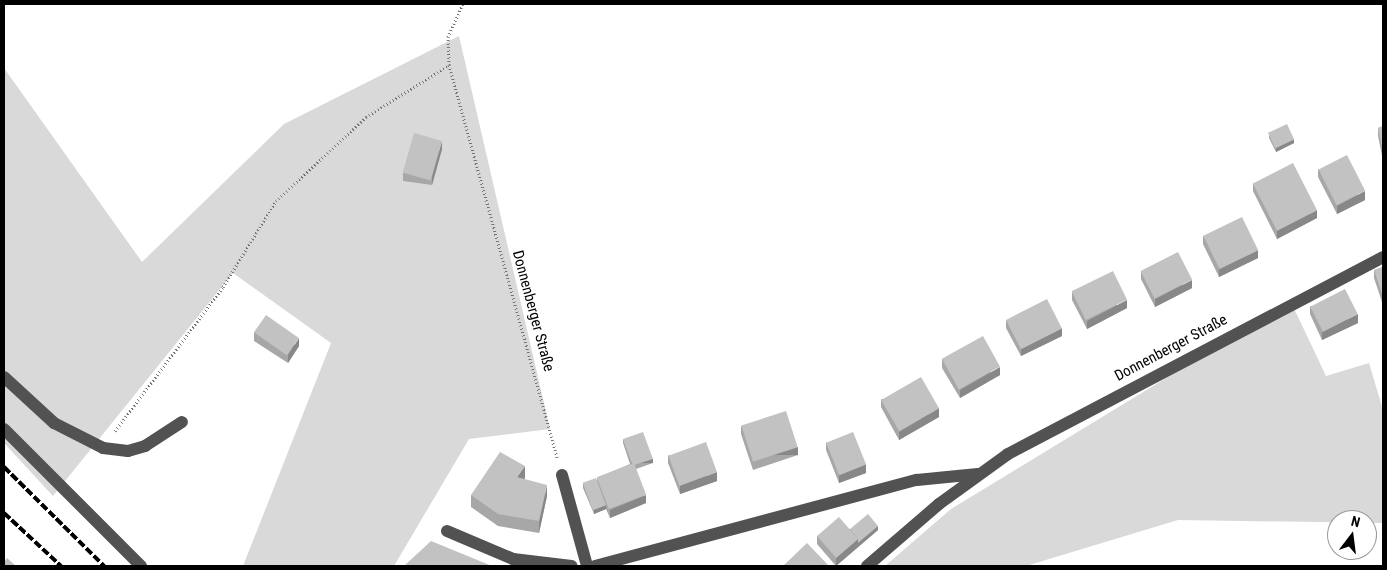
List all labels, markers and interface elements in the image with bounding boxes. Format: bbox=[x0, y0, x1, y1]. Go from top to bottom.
street label: Donnenberger Straße bbox=[508, 248, 558, 374]
street label: Donnenberger Straße bbox=[1112, 311, 1230, 385]
north arrow bbox=[1327, 510, 1377, 560]
text: N bbox=[1349, 513, 1362, 530]

